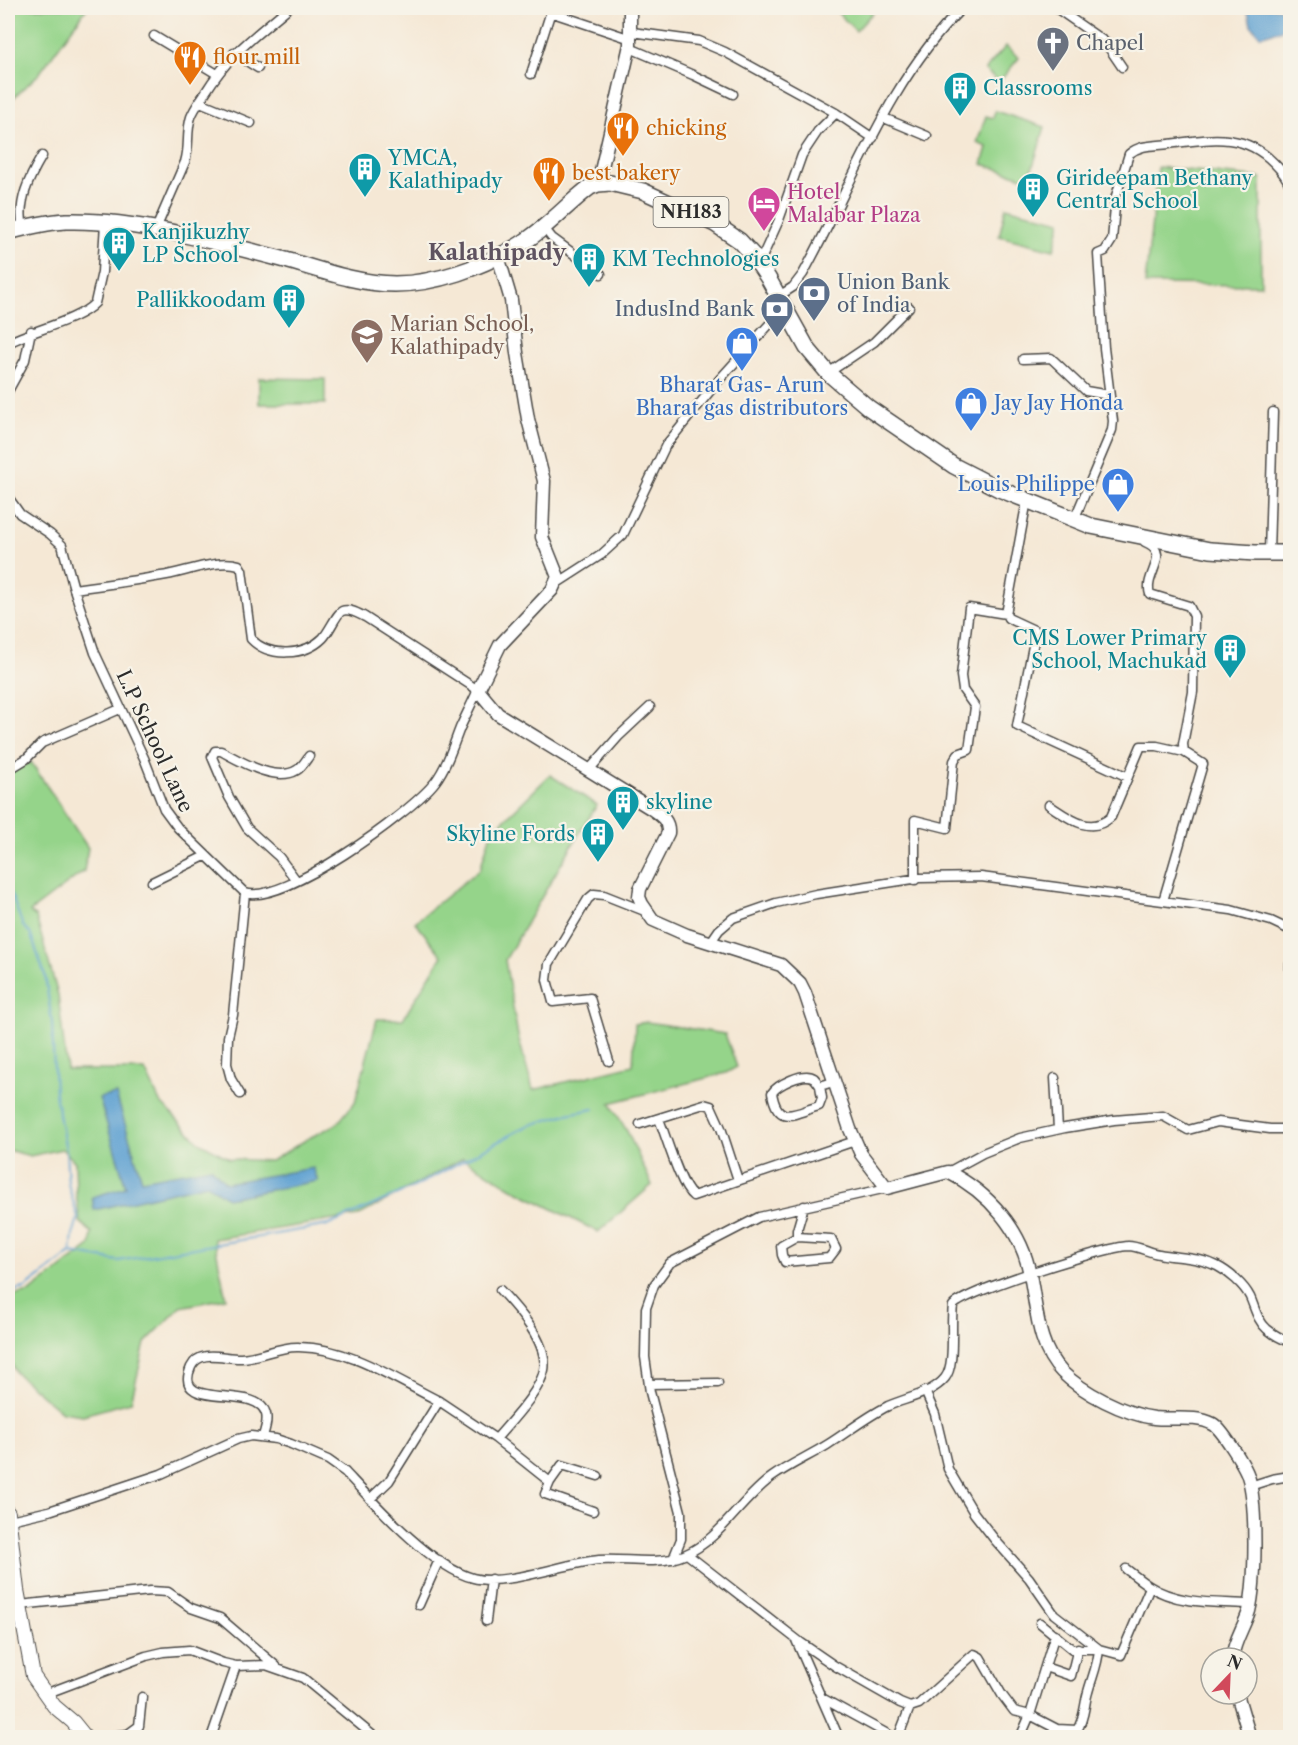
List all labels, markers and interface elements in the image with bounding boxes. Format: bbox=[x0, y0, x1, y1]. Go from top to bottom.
church icon: Chapel bbox=[1035, 25, 1071, 72]
place label: Chapel bbox=[1076, 31, 1144, 55]
restaurant icon: flour mill bbox=[172, 39, 208, 86]
place label: flour mill bbox=[213, 45, 300, 69]
building icon: Classrooms bbox=[942, 70, 978, 117]
place label: Classrooms bbox=[983, 76, 1092, 100]
restaurant icon: chicking bbox=[605, 110, 641, 157]
place label: chicking bbox=[646, 116, 727, 140]
place label: YMCA, Kalathipady bbox=[387, 146, 503, 193]
building icon: YMCA, Kalathipady bbox=[347, 151, 383, 198]
restaurant icon: best bakery bbox=[531, 155, 567, 202]
place label: best bakery bbox=[572, 161, 681, 185]
place label: Girideepam Bethany Central School bbox=[1056, 166, 1253, 213]
building icon: Girideepam Bethany Central School bbox=[1015, 171, 1051, 218]
place label: Hotel Malabar Plaza bbox=[787, 180, 921, 227]
hotel icon: Hotel Malabar Plaza bbox=[746, 185, 782, 232]
road number: NH183 bbox=[654, 197, 728, 227]
place label: Kanjikuzhy LP School bbox=[142, 220, 251, 267]
building icon: Kanjikuzhy LP School bbox=[101, 225, 137, 272]
district label: Kalathipady bbox=[428, 239, 567, 266]
building icon: KM Technologies bbox=[571, 241, 607, 288]
place label: KM Technologies bbox=[612, 247, 779, 271]
place label: Union Bank of India bbox=[837, 270, 951, 317]
bank icon: Union Bank of India bbox=[796, 275, 832, 322]
building icon: Pallikkoodam bbox=[271, 282, 307, 329]
place label: Pallikkoodam bbox=[136, 288, 266, 312]
bank icon: IndusInd Bank bbox=[759, 291, 795, 338]
place label: IndusInd Bank bbox=[615, 297, 755, 321]
place label: Marian School, Kalathipady bbox=[390, 312, 534, 359]
school or university icon: Marian School, Kalathipady bbox=[349, 317, 385, 364]
shop icon: Bharat Gas- Arun Bharat gas distributors bbox=[724, 325, 760, 372]
place label: Bharat Gas- Arun Bharat gas distributors bbox=[636, 373, 848, 420]
shop icon: Jay Jay Honda bbox=[953, 385, 989, 432]
place label: Jay Jay Honda bbox=[991, 391, 1124, 415]
shop icon: Louis Philippe bbox=[1100, 466, 1136, 513]
place label: Louis Philippe bbox=[957, 472, 1095, 496]
place label: CMS Lower Primary School, Machukad bbox=[1012, 626, 1208, 673]
building icon: CMS Lower Primary School, Machukad bbox=[1212, 632, 1248, 679]
street label: L.P School Lane bbox=[111, 666, 199, 816]
building icon: skyline bbox=[605, 784, 641, 831]
place label: skyline bbox=[646, 790, 713, 814]
building icon: Skyline Fords bbox=[580, 816, 616, 863]
place label: Skyline Fords bbox=[446, 822, 575, 846]
north arrow bbox=[1199, 1646, 1259, 1706]
text: N bbox=[1225, 1650, 1245, 1674]

